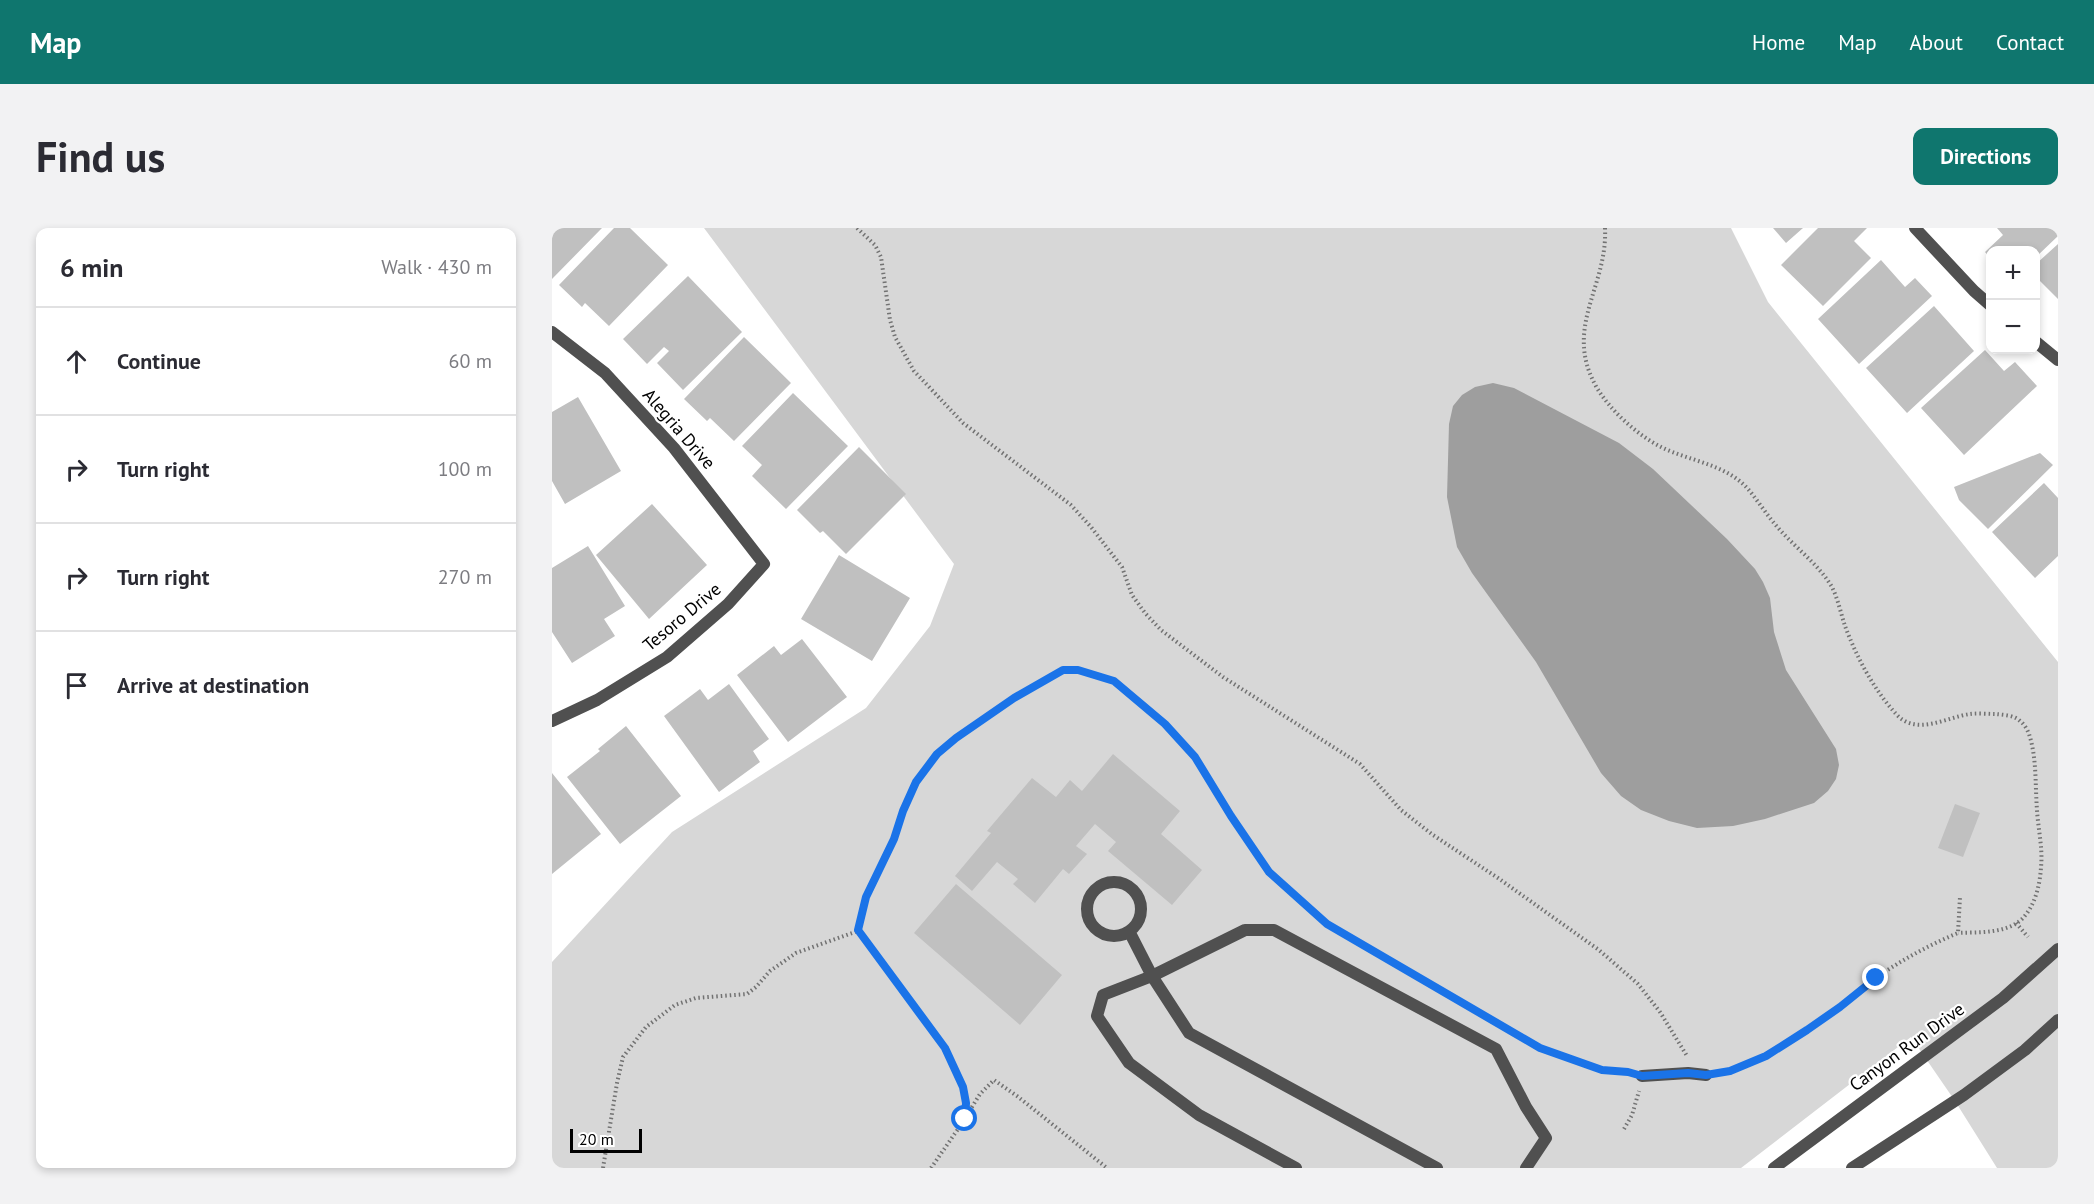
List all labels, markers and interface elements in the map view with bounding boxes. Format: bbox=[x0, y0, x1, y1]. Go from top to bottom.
text: Map bbox=[30, 24, 81, 61]
text: Home bbox=[1752, 29, 1805, 56]
text: Map bbox=[1838, 29, 1877, 56]
text: About bbox=[1910, 29, 1963, 56]
text: Contact bbox=[1996, 29, 2064, 56]
button: Directions bbox=[1913, 128, 2058, 185]
text: Find us bbox=[36, 129, 165, 184]
map controls bbox=[1986, 246, 2040, 354]
button: + bbox=[1986, 246, 2040, 300]
text: 6 min bbox=[60, 251, 123, 284]
text: Walk · 430 m bbox=[381, 254, 492, 280]
button: − bbox=[1986, 300, 2040, 354]
icon: ahead bbox=[60, 345, 93, 378]
text: Continue bbox=[117, 347, 201, 375]
text: 60 m bbox=[449, 348, 492, 374]
street label: Alegria Drive bbox=[638, 384, 721, 474]
icon: right bbox=[60, 453, 93, 486]
text: Turn right bbox=[117, 455, 209, 483]
text: 100 m bbox=[438, 456, 492, 482]
icon: right bbox=[60, 561, 93, 594]
text: Turn right bbox=[117, 563, 209, 591]
text: 270 m bbox=[438, 564, 492, 590]
street label: Tesoro Drive bbox=[638, 577, 725, 656]
icon: arrive bbox=[60, 669, 93, 702]
text: Arrive at destination bbox=[117, 671, 309, 699]
route end bbox=[1862, 964, 1888, 990]
street label: Canyon Run Drive bbox=[1845, 997, 1969, 1096]
route start bbox=[951, 1105, 977, 1131]
scale bar bbox=[570, 1126, 642, 1154]
text: 20 m bbox=[579, 1129, 614, 1149]

